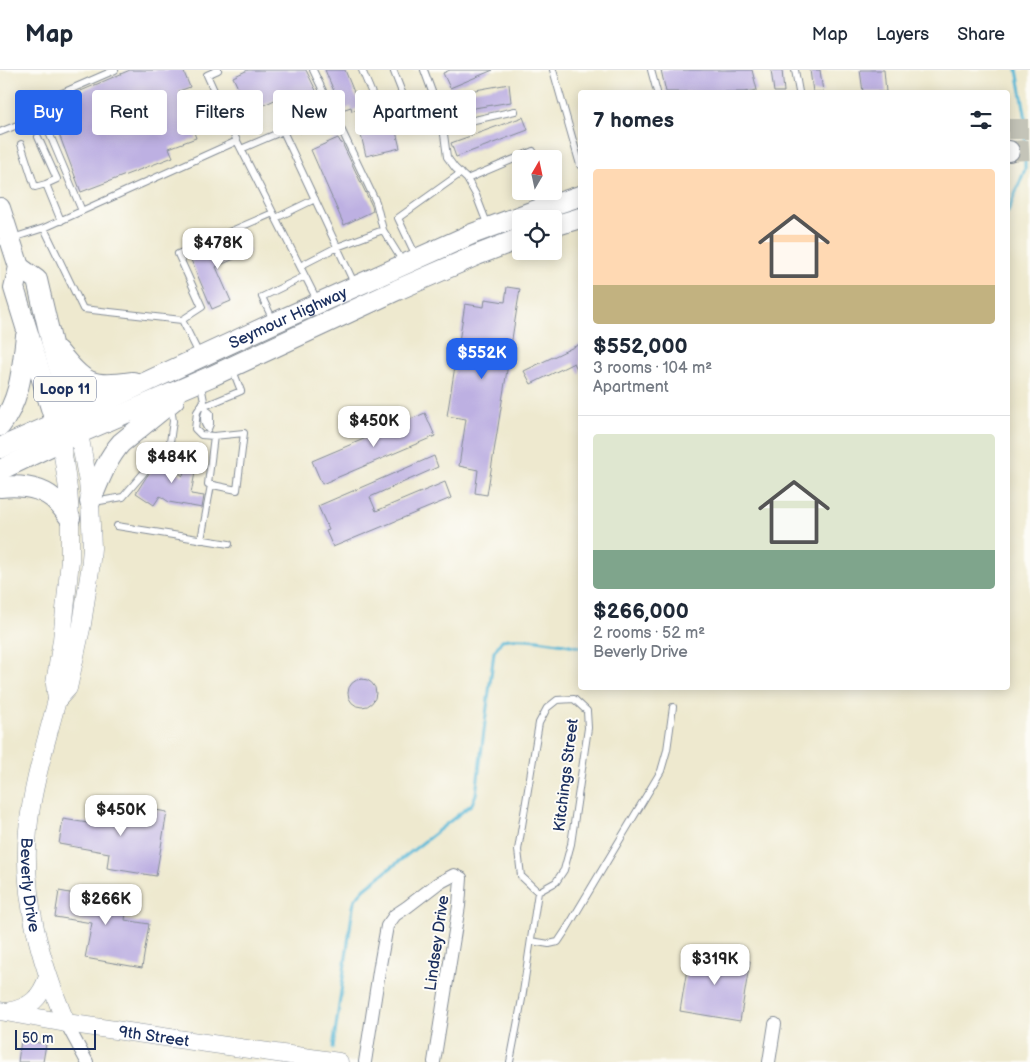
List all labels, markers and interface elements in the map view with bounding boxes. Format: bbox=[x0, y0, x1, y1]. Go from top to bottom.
text: Map bbox=[25, 20, 73, 49]
text: Map bbox=[812, 24, 848, 45]
text: Layers bbox=[876, 24, 929, 45]
text: Share bbox=[957, 24, 1005, 45]
chip: Buy bbox=[15, 90, 82, 135]
chip: Rent bbox=[92, 90, 167, 135]
chip: Filters bbox=[177, 90, 263, 135]
chip: New bbox=[273, 90, 345, 135]
chip: Apartment bbox=[355, 90, 476, 135]
icon: filters bbox=[967, 106, 995, 134]
text: 7 homes bbox=[593, 108, 674, 133]
north arrow bbox=[512, 150, 562, 200]
map controls bbox=[512, 150, 562, 260]
icon: home bbox=[749, 201, 839, 291]
button: locate bbox=[512, 210, 562, 260]
pin: $478K bbox=[183, 228, 253, 270]
text: $478K bbox=[193, 234, 243, 253]
street label: Seymour Highway bbox=[226, 283, 351, 354]
text: $552,000 bbox=[593, 334, 688, 359]
pin: $552K bbox=[447, 338, 517, 380]
text: $552K bbox=[457, 344, 507, 363]
text: 3 rooms · 104 m² bbox=[593, 359, 712, 378]
road number: Loop 11 bbox=[34, 376, 96, 402]
text: Apartment bbox=[593, 378, 669, 397]
pin: $450K bbox=[339, 406, 409, 448]
text: $450K bbox=[349, 412, 399, 431]
pin: $484K bbox=[137, 442, 207, 484]
text: $484K bbox=[147, 448, 197, 467]
icon: home bbox=[749, 467, 839, 557]
text: $266,000 bbox=[593, 599, 689, 624]
text: 2 rooms · 52 m² bbox=[593, 624, 705, 643]
text: Beverly Drive bbox=[593, 643, 688, 662]
street label: Kitchings Street bbox=[550, 718, 583, 833]
pin: $450K bbox=[86, 794, 156, 837]
text: $450K bbox=[96, 801, 146, 820]
street label: Beverly Drive bbox=[16, 837, 44, 935]
pin: $266K bbox=[71, 884, 141, 926]
text: $266K bbox=[81, 890, 131, 909]
street label: Lindsey Drive bbox=[421, 894, 454, 992]
pin: $319K bbox=[680, 944, 750, 986]
text: $319K bbox=[692, 950, 738, 969]
street label: 9th Street bbox=[117, 1023, 190, 1051]
scale bar bbox=[15, 1027, 96, 1050]
text: 50 m bbox=[22, 1030, 54, 1047]

